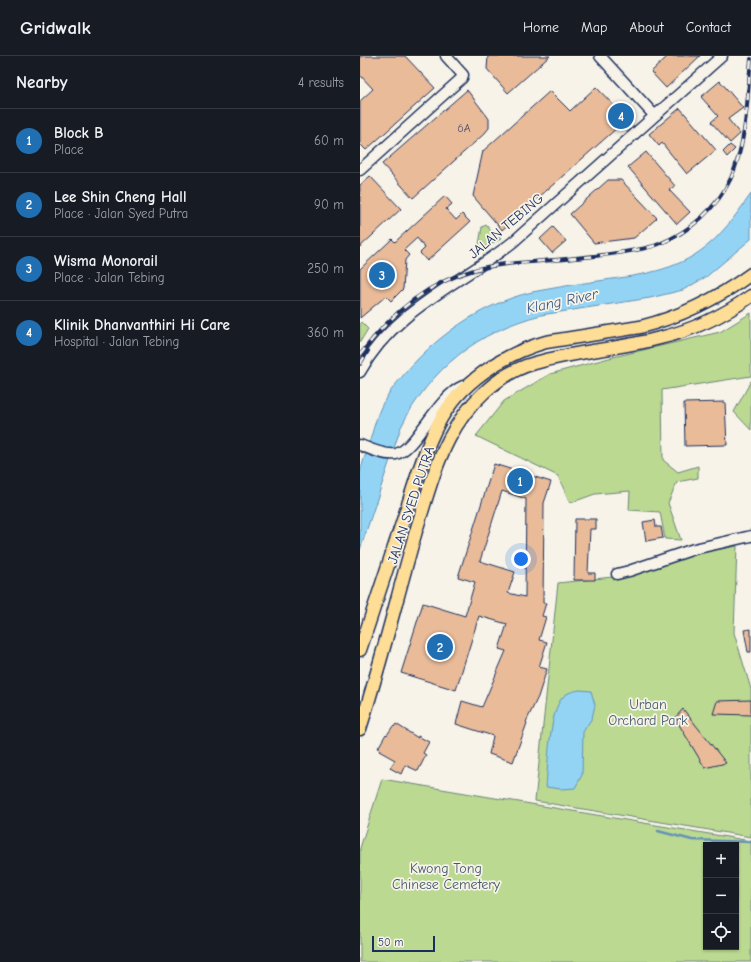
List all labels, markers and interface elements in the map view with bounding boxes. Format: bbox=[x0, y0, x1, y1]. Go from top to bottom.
text: Gridwalk bbox=[20, 17, 91, 39]
text: Home bbox=[523, 19, 559, 36]
text: Map bbox=[581, 19, 607, 36]
text: About bbox=[629, 19, 664, 36]
text: Contact bbox=[686, 19, 731, 36]
text: Nearby bbox=[16, 73, 67, 92]
text: 4 results bbox=[298, 75, 344, 90]
pin: 4 bbox=[608, 101, 634, 131]
house number: 6A bbox=[457, 121, 471, 135]
text: Block B bbox=[54, 124, 103, 142]
text: 1 bbox=[26, 133, 32, 148]
text: 60 m bbox=[314, 133, 344, 148]
text: Place bbox=[54, 142, 84, 157]
text: Lee Shin Cheng Hall bbox=[54, 188, 186, 206]
street label: JALAN TEBING bbox=[465, 190, 547, 262]
text: 2 bbox=[26, 197, 32, 212]
text: 90 m bbox=[314, 197, 344, 212]
text: Place · Jalan Syed Putra bbox=[54, 206, 188, 221]
text: Wisma Monorail bbox=[54, 252, 158, 270]
pin: 3 bbox=[369, 260, 395, 290]
text: 3 bbox=[26, 261, 32, 276]
text: 250 m bbox=[307, 261, 344, 276]
text: Place · Jalan Tebing bbox=[54, 270, 165, 285]
water label: Klang River bbox=[525, 284, 600, 317]
text: Klinik Dhanvanthiri Hi Care bbox=[54, 316, 230, 334]
text: 4 bbox=[26, 325, 32, 340]
text: 360 m bbox=[307, 325, 344, 340]
text: Hospital · Jalan Tebing bbox=[54, 334, 179, 349]
street label: JALAN SYED PUTRA bbox=[384, 444, 438, 566]
pin: 1 bbox=[507, 466, 533, 496]
your location bbox=[511, 549, 531, 569]
pin: 2 bbox=[427, 632, 453, 662]
park label: Urban Orchard Park bbox=[608, 696, 688, 729]
map controls bbox=[703, 842, 739, 950]
button: + bbox=[703, 842, 739, 878]
park label: Kwong Tong Chinese Cemetery bbox=[392, 860, 501, 893]
button: − bbox=[703, 878, 739, 914]
button: locate bbox=[703, 914, 739, 950]
scale bar bbox=[372, 934, 435, 953]
text: 50 m bbox=[378, 936, 403, 949]

